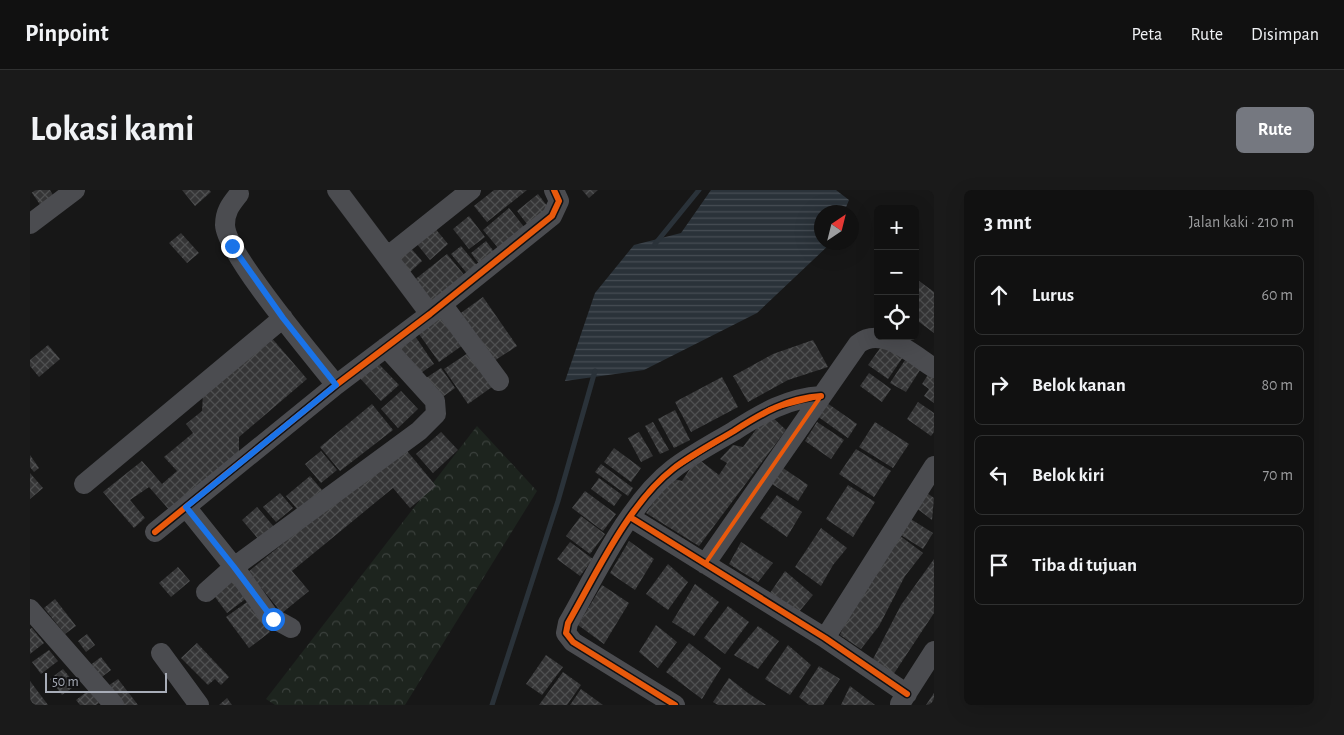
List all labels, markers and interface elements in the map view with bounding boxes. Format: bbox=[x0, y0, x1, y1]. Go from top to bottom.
text: Pinpoint bbox=[25, 22, 109, 46]
text: Peta bbox=[1131, 26, 1162, 44]
text: Rute bbox=[1190, 26, 1223, 44]
text: Disimpan bbox=[1251, 26, 1319, 44]
button: Rute bbox=[1236, 107, 1314, 153]
text: Lokasi kami bbox=[30, 112, 194, 147]
north arrow bbox=[814, 205, 859, 250]
map controls bbox=[874, 205, 919, 340]
button: + bbox=[874, 205, 919, 250]
text: 3 mnt bbox=[984, 212, 1031, 233]
text: Jalan kaki · 210 m bbox=[1189, 214, 1294, 230]
route end bbox=[221, 235, 244, 258]
button: − bbox=[874, 250, 919, 295]
icon: ahead bbox=[985, 281, 1013, 309]
text: Lurus bbox=[1032, 286, 1074, 305]
text: 60 m bbox=[1262, 287, 1293, 303]
button: locate bbox=[874, 295, 919, 340]
icon: right bbox=[985, 371, 1013, 399]
text: Belok kanan bbox=[1032, 376, 1126, 395]
text: 80 m bbox=[1262, 377, 1293, 393]
icon: left bbox=[985, 461, 1013, 489]
text: Belok kiri bbox=[1032, 466, 1104, 485]
text: 70 m bbox=[1262, 467, 1293, 483]
icon: arrive bbox=[985, 551, 1013, 579]
text: Tiba di tujuan bbox=[1032, 556, 1137, 575]
route start bbox=[262, 608, 285, 631]
scale bar bbox=[45, 670, 168, 693]
text: 50 m bbox=[52, 675, 79, 689]

